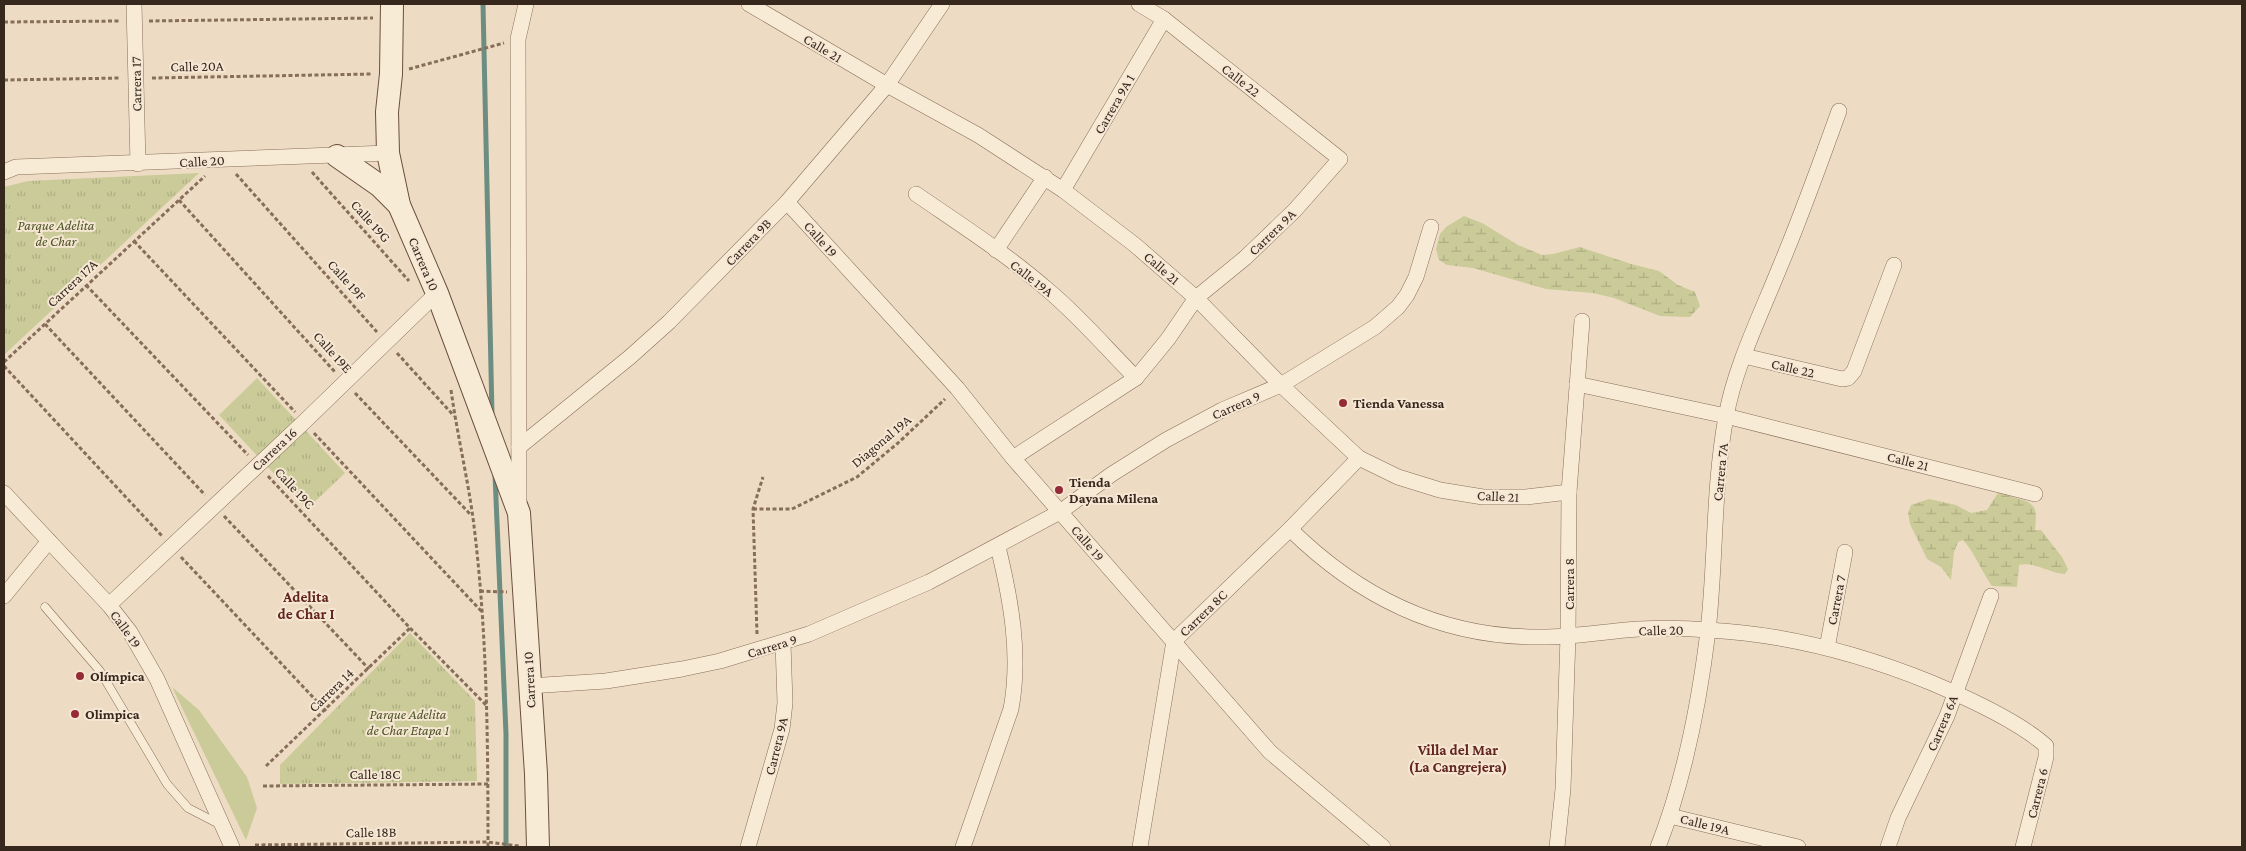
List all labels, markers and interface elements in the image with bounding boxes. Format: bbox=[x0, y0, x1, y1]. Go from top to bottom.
street label: Calle 21 bbox=[801, 30, 845, 66]
street label: Carrera 17 bbox=[128, 56, 144, 112]
street label: Calle 20A bbox=[170, 58, 224, 74]
street label: Calle 22 bbox=[1219, 60, 1264, 100]
street label: Carrera 9A 1 bbox=[1090, 71, 1138, 137]
street label: Calle 20 bbox=[179, 152, 225, 170]
street label: Calle 19G bbox=[348, 197, 394, 246]
street label: Carrera 9A bbox=[1245, 206, 1299, 258]
street label: Carrera 9B bbox=[722, 215, 774, 269]
park label: Parque Adelita de Char bbox=[18, 217, 95, 249]
street label: Calle 19 bbox=[801, 218, 841, 260]
street label: Carrera 10 bbox=[406, 235, 443, 293]
street label: Calle 21 bbox=[1141, 248, 1183, 288]
street label: Carrera 17A bbox=[44, 256, 100, 310]
street label: Calle 19F bbox=[324, 256, 370, 304]
street label: Calle 19A bbox=[1007, 256, 1057, 300]
street label: Calle 19E bbox=[310, 328, 356, 376]
street label: Calle 22 bbox=[1770, 355, 1817, 381]
street label: Carrera 9 bbox=[1209, 387, 1263, 423]
place label: Tienda Vanessa bbox=[1353, 395, 1445, 411]
marker: Tienda Vanessa bbox=[1337, 397, 1349, 409]
street label: Diagonal 19A bbox=[848, 411, 914, 471]
street label: Carrera 16 bbox=[248, 424, 300, 474]
street label: Carrera 7A bbox=[1709, 442, 1731, 502]
street label: Calle 21 bbox=[1886, 448, 1931, 474]
street label: Calle 19C bbox=[272, 464, 318, 512]
place label: Tienda Dayana Milena bbox=[1069, 474, 1158, 506]
marker: Tienda Dayana Milena bbox=[1053, 484, 1065, 496]
street label: Calle 21 bbox=[1477, 487, 1520, 505]
street label: Calle 19 bbox=[1068, 522, 1108, 564]
street label: Carrera 8 bbox=[1561, 558, 1577, 610]
street label: Carrera 7 bbox=[1823, 573, 1849, 626]
street label: Carrera 8C bbox=[1176, 586, 1230, 640]
district label: Adelita de Char I bbox=[277, 589, 335, 622]
street label: Calle 19 bbox=[107, 607, 145, 651]
street label: Calle 20 bbox=[1638, 622, 1684, 638]
street label: Carrera 9 bbox=[745, 631, 799, 661]
street label: Carrera 10 bbox=[520, 651, 538, 709]
street label: Carrera 14 bbox=[305, 665, 357, 715]
place label: Olímpica bbox=[90, 668, 145, 684]
marker: Olímpica bbox=[74, 670, 86, 682]
street label: Carrera 6A bbox=[1923, 693, 1961, 753]
place label: Olimpica bbox=[85, 706, 140, 722]
park label: Parque Adelita de Char Etapa 1 bbox=[367, 706, 450, 738]
marker: Olimpica bbox=[69, 708, 81, 720]
street label: Carrera 9A bbox=[761, 715, 791, 777]
district label: Villa del Mar (La Cangrejera) bbox=[1408, 742, 1508, 776]
street label: Calle 18C bbox=[349, 766, 401, 782]
street label: Carrera 6 bbox=[2023, 766, 2051, 820]
street label: Calle 19A bbox=[1679, 810, 1731, 838]
street label: Calle 18B bbox=[346, 824, 397, 840]

